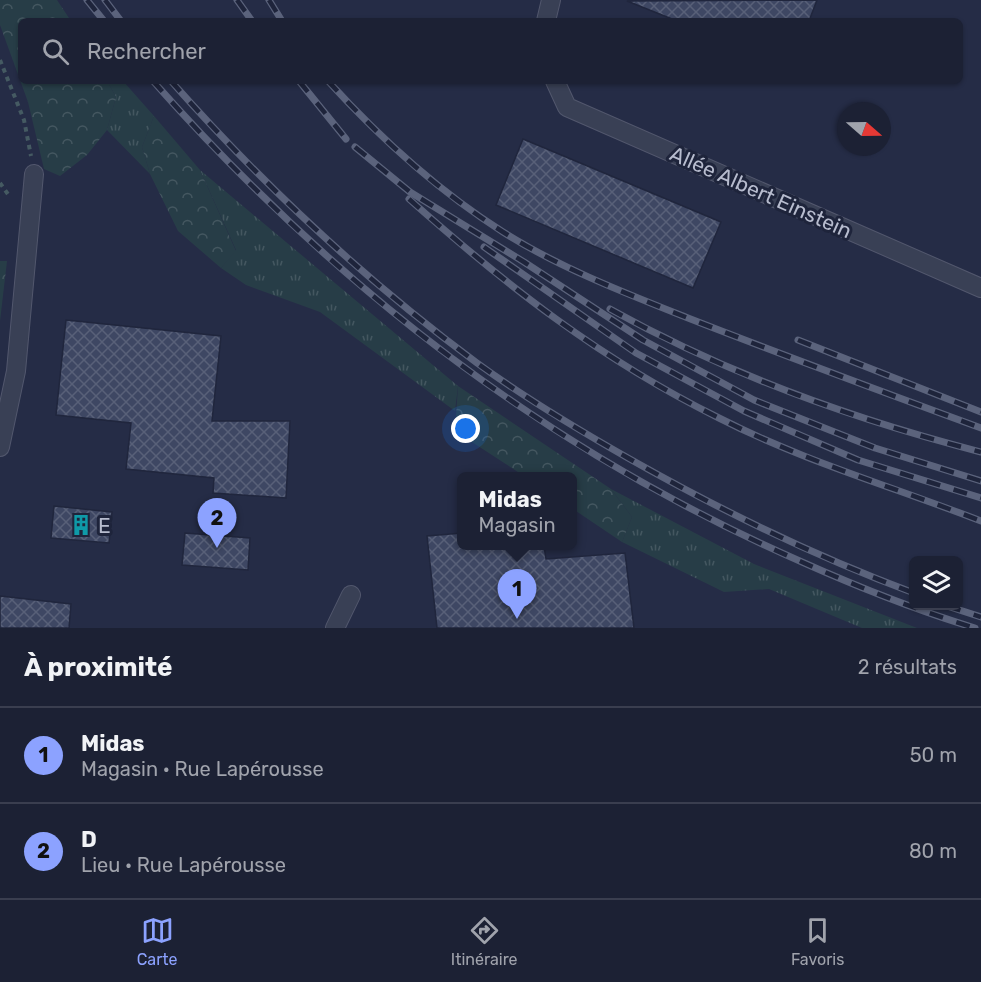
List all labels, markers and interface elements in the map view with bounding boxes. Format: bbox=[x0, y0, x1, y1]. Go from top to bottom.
search box bbox=[18, 18, 963, 84]
icon: search bbox=[39, 35, 72, 68]
text: Rechercher bbox=[87, 38, 206, 65]
north arrow bbox=[837, 102, 891, 156]
street label: Allée Albert Einstein bbox=[666, 141, 856, 243]
your location bbox=[451, 414, 480, 443]
popup bbox=[457, 472, 577, 550]
text: Midas bbox=[478, 486, 542, 513]
pin: 2 bbox=[198, 498, 236, 548]
building icon: E bbox=[69, 513, 93, 537]
place label: E bbox=[98, 513, 111, 538]
text: Magasin bbox=[478, 513, 556, 537]
map controls bbox=[909, 556, 963, 610]
button: layers bbox=[909, 556, 963, 610]
pin: 1 bbox=[498, 570, 536, 619]
text: À proximité bbox=[24, 652, 173, 683]
text: 2 résultats bbox=[858, 655, 957, 679]
text: Midas bbox=[81, 730, 145, 757]
text: 1 bbox=[39, 743, 48, 767]
text: 50 m bbox=[910, 743, 957, 767]
text: Magasin · Rue Lapérousse bbox=[81, 757, 324, 781]
text: D bbox=[81, 826, 97, 853]
text: 2 bbox=[37, 839, 50, 863]
text: 80 m bbox=[909, 839, 957, 863]
text: Lieu · Rue Lapérousse bbox=[81, 853, 286, 877]
tab: Carte bbox=[137, 914, 177, 969]
tab: Itinéraire bbox=[451, 914, 518, 969]
tab: Favoris bbox=[791, 914, 844, 969]

